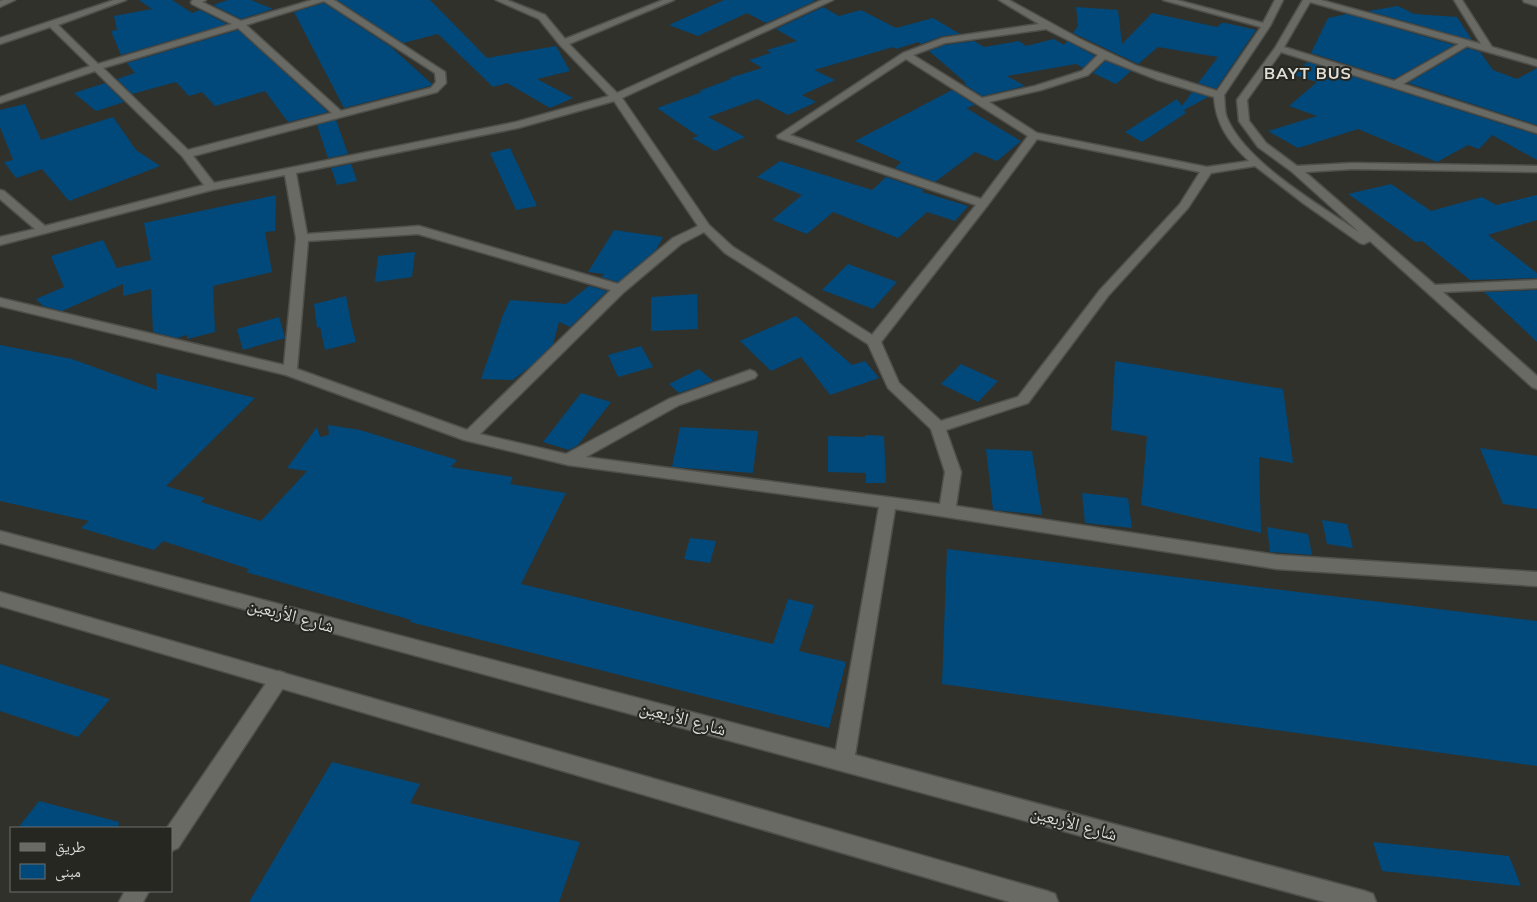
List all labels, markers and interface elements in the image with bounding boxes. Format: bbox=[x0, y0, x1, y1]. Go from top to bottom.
district label: BAYT BUS bbox=[1264, 63, 1352, 83]
street label: شارع الأربعين bbox=[245, 592, 337, 638]
street label: شارع الأربعين bbox=[637, 695, 729, 741]
street label: شارع الأربعين bbox=[1028, 800, 1120, 846]
legend bbox=[10, 827, 172, 892]
text: طريق bbox=[55, 837, 86, 857]
text: مبنى bbox=[55, 862, 81, 882]

